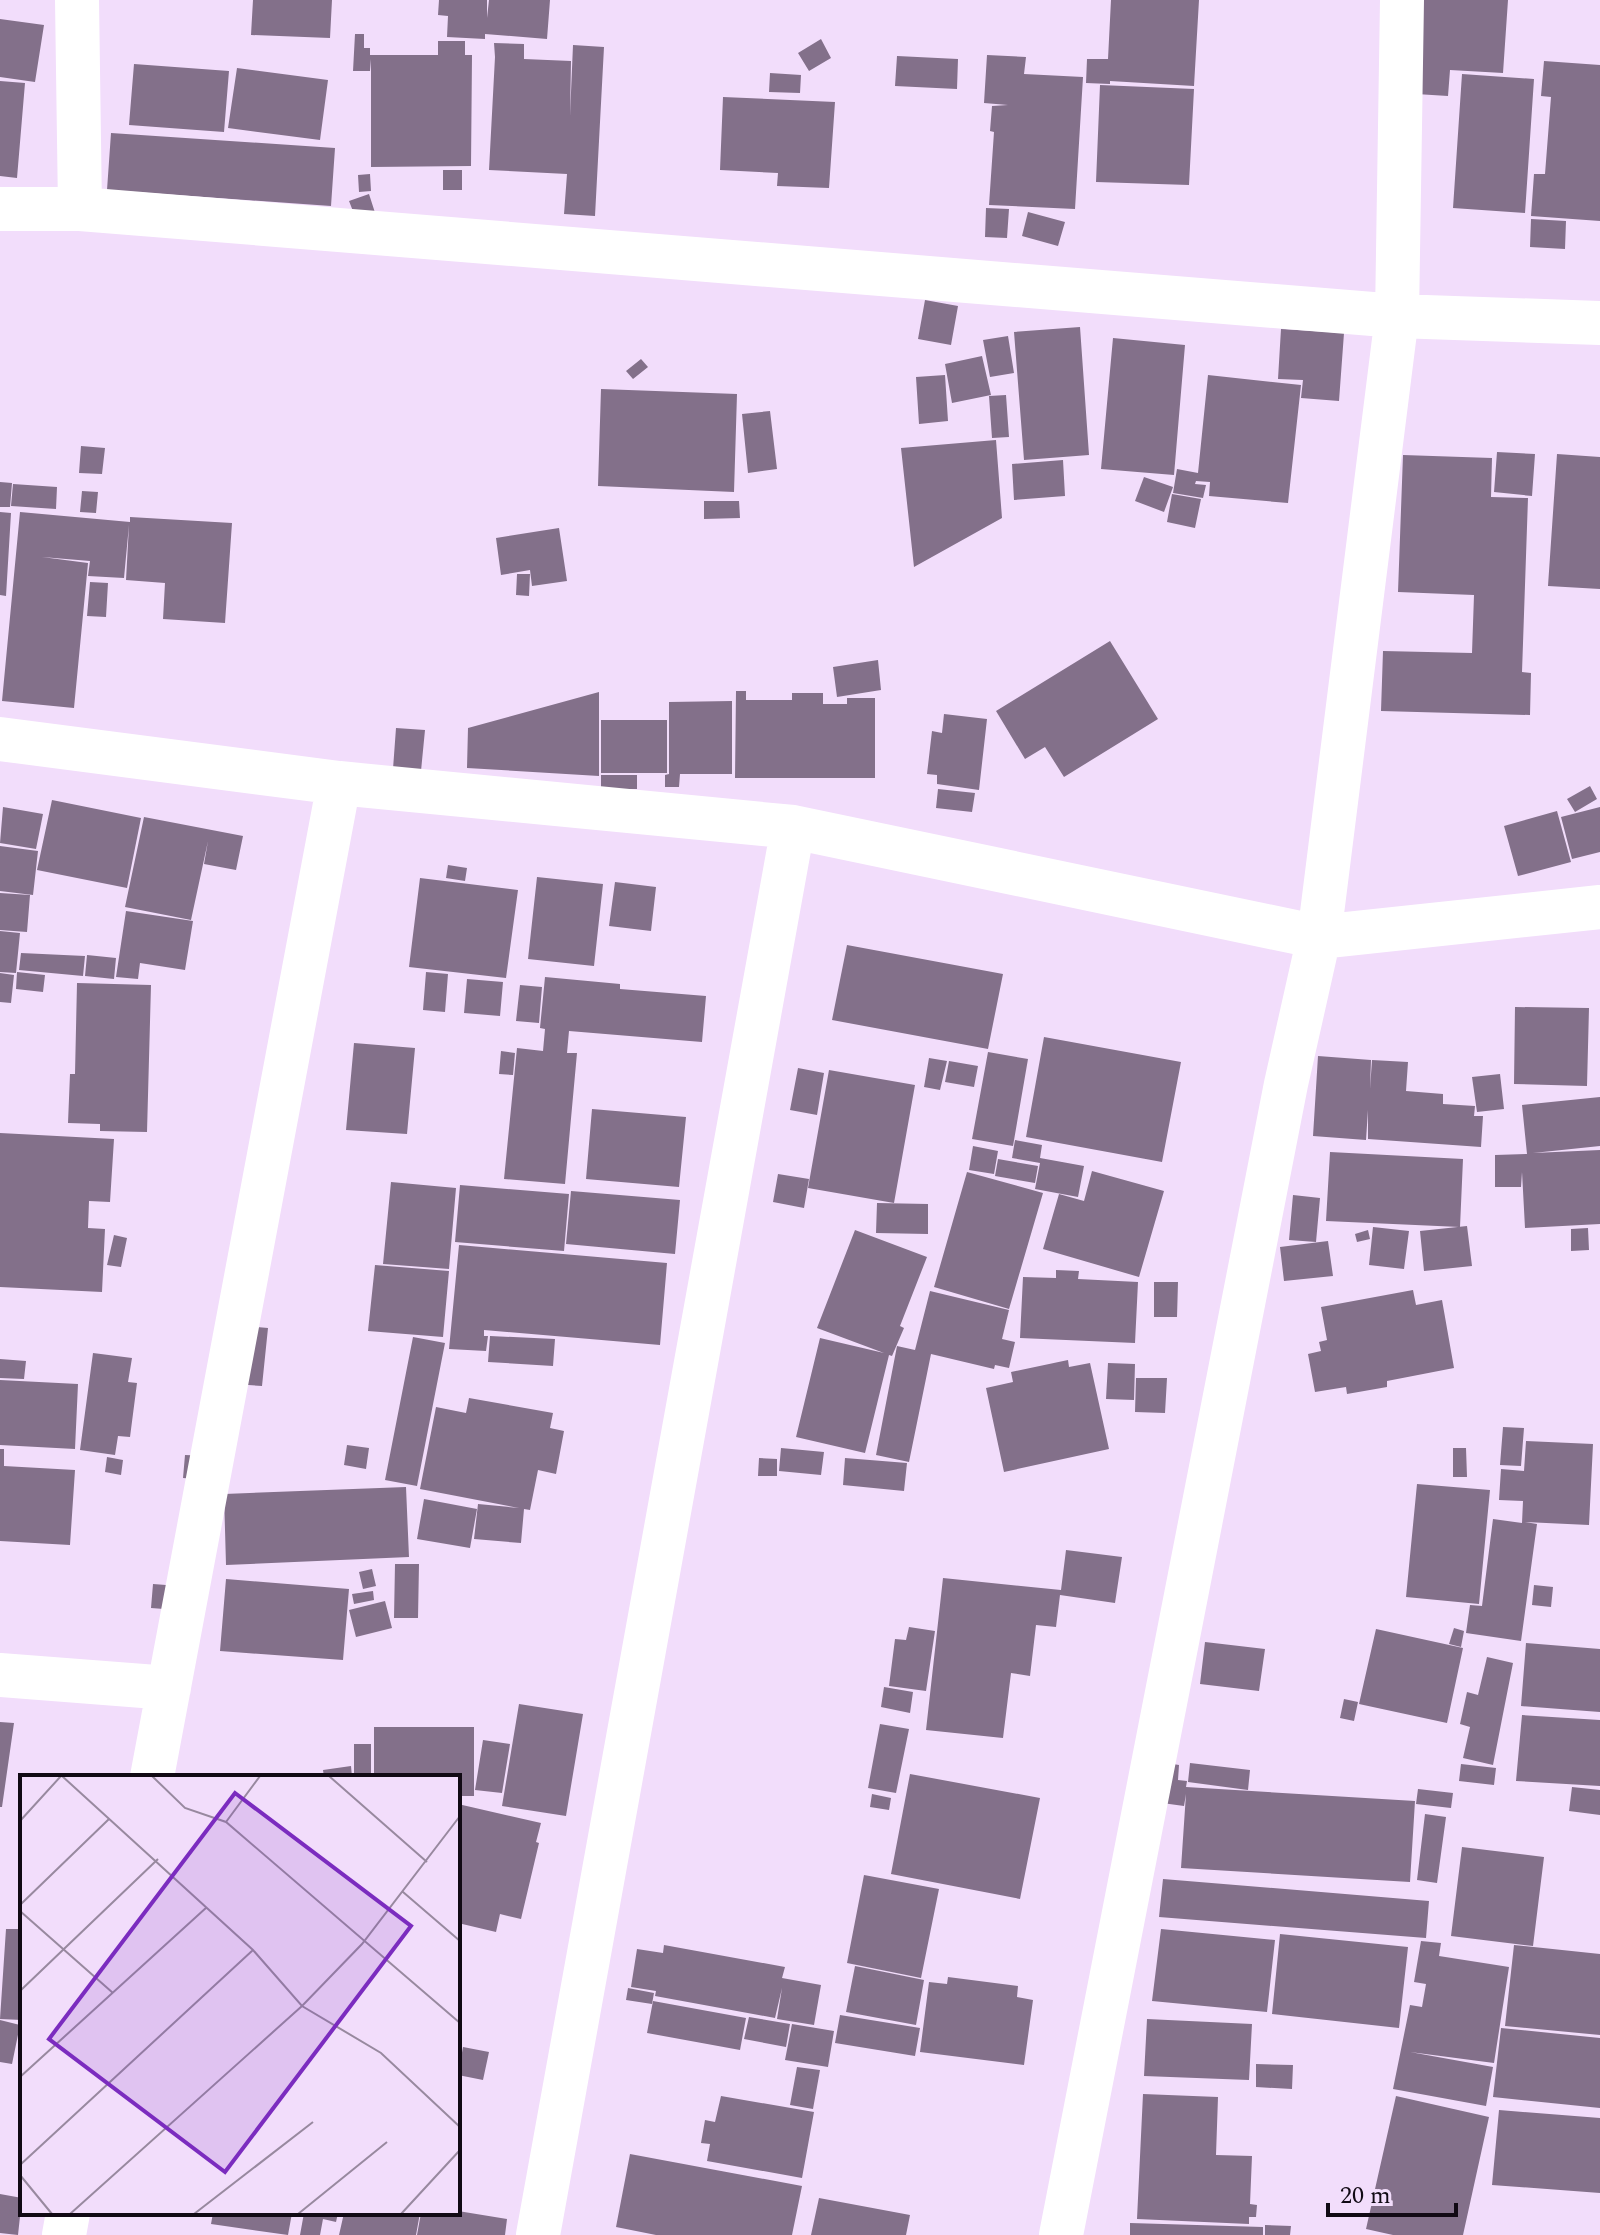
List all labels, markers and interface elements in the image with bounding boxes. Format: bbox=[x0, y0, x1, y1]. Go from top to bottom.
inset map bbox=[20, 1775, 460, 2215]
scale bar bbox=[1328, 2167, 1456, 2217]
text: 20 m bbox=[1340, 2178, 1391, 2214]

